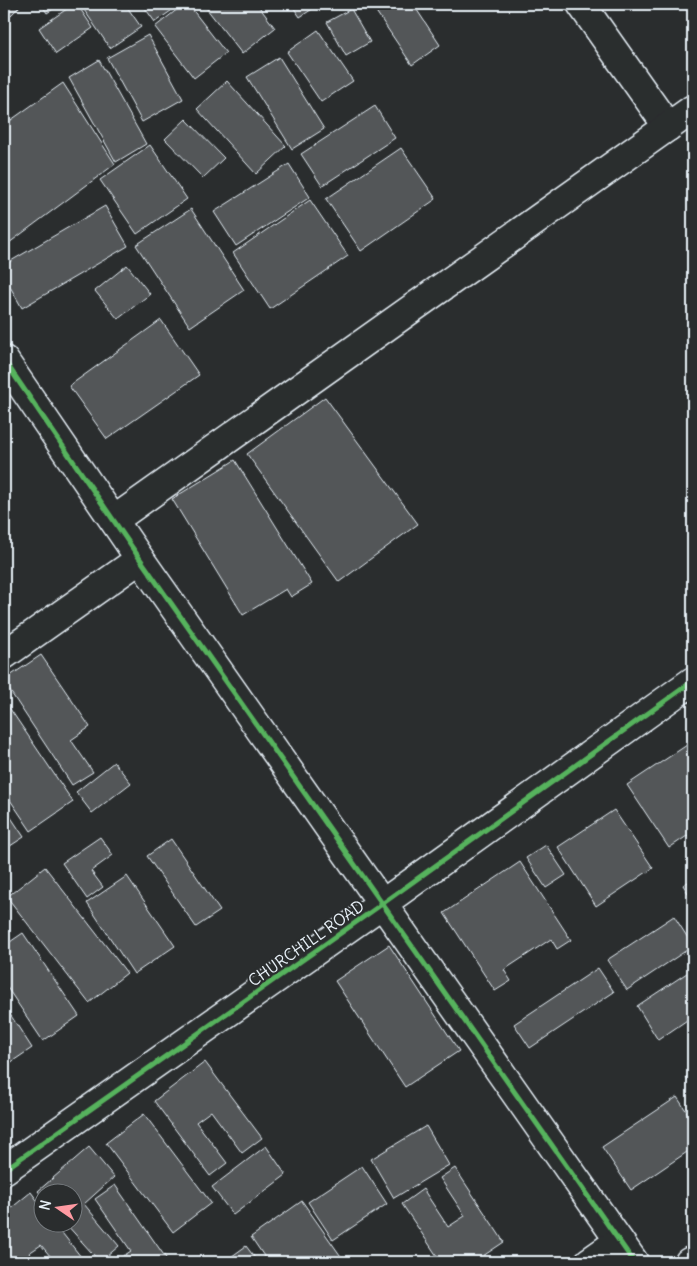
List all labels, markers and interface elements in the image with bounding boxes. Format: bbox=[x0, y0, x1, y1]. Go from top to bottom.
street label: CHURCHILL ROAD bbox=[244, 896, 368, 990]
north arrow bbox=[32, 1184, 82, 1234]
text: N bbox=[35, 1198, 55, 1212]

